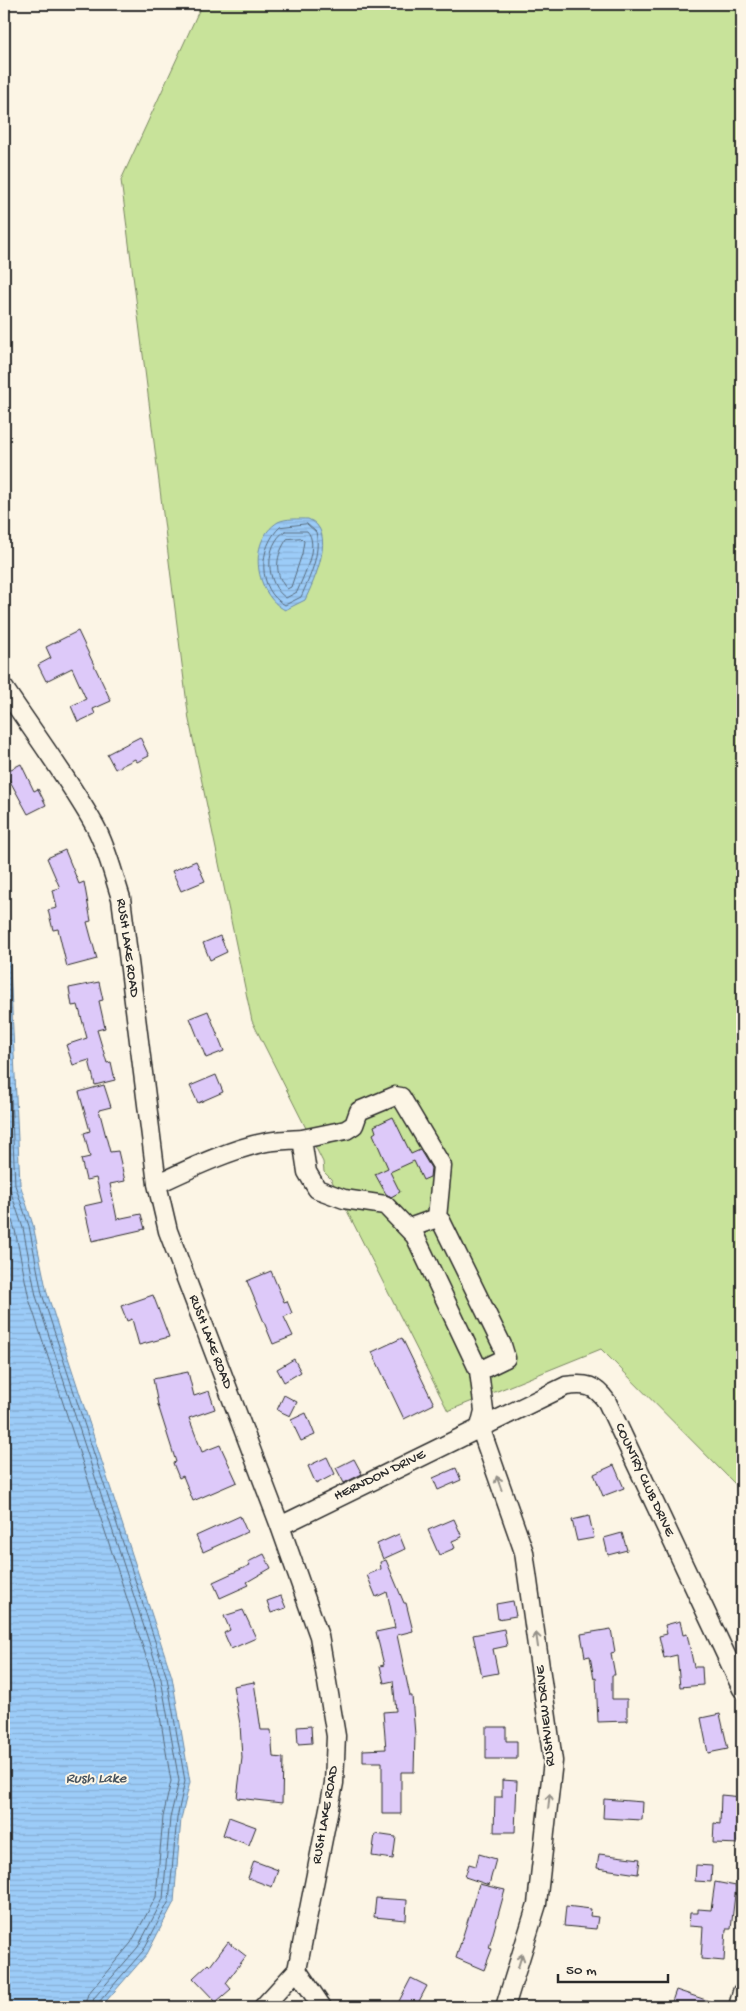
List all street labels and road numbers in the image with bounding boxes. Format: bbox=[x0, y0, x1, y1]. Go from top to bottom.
street label: RUSH LAKE ROAD bbox=[112, 898, 142, 999]
street label: RUSH LAKE ROAD bbox=[184, 1293, 236, 1392]
street label: COUNTRY CLUB DRIVE bbox=[610, 1420, 678, 1541]
street label: HERNDON DRIVE bbox=[332, 1446, 430, 1505]
street label: RUSHVIEW DRIVE bbox=[532, 1663, 560, 1767]
street label: RUSH LAKE ROAD bbox=[309, 1764, 343, 1865]

